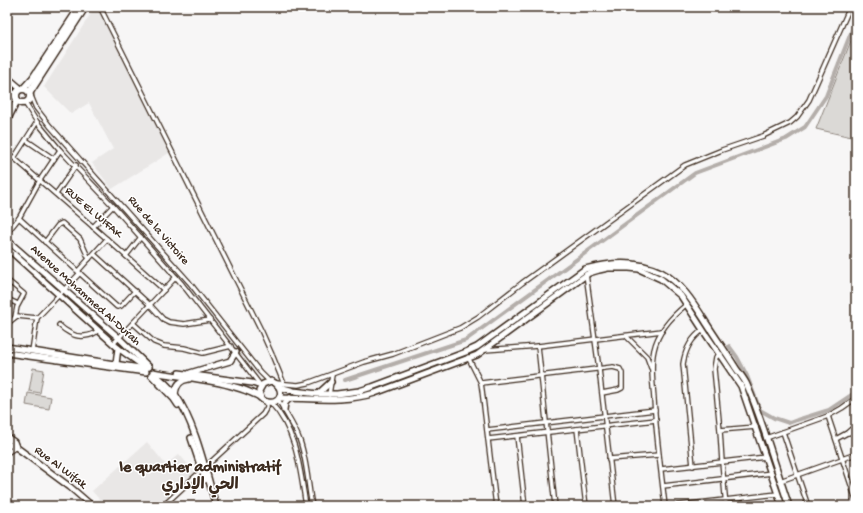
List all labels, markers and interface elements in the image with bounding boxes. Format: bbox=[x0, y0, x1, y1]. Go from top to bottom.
street label: RUE EL WIFAK bbox=[62, 184, 125, 243]
street label: Rue de la Victoire bbox=[124, 194, 192, 269]
street label: Avenue Mohammed Al-Durah bbox=[27, 243, 144, 350]
street label: Rue Al Wifak bbox=[31, 444, 90, 493]
district label: le quartier administratif الحي الإداري bbox=[119, 458, 283, 498]

